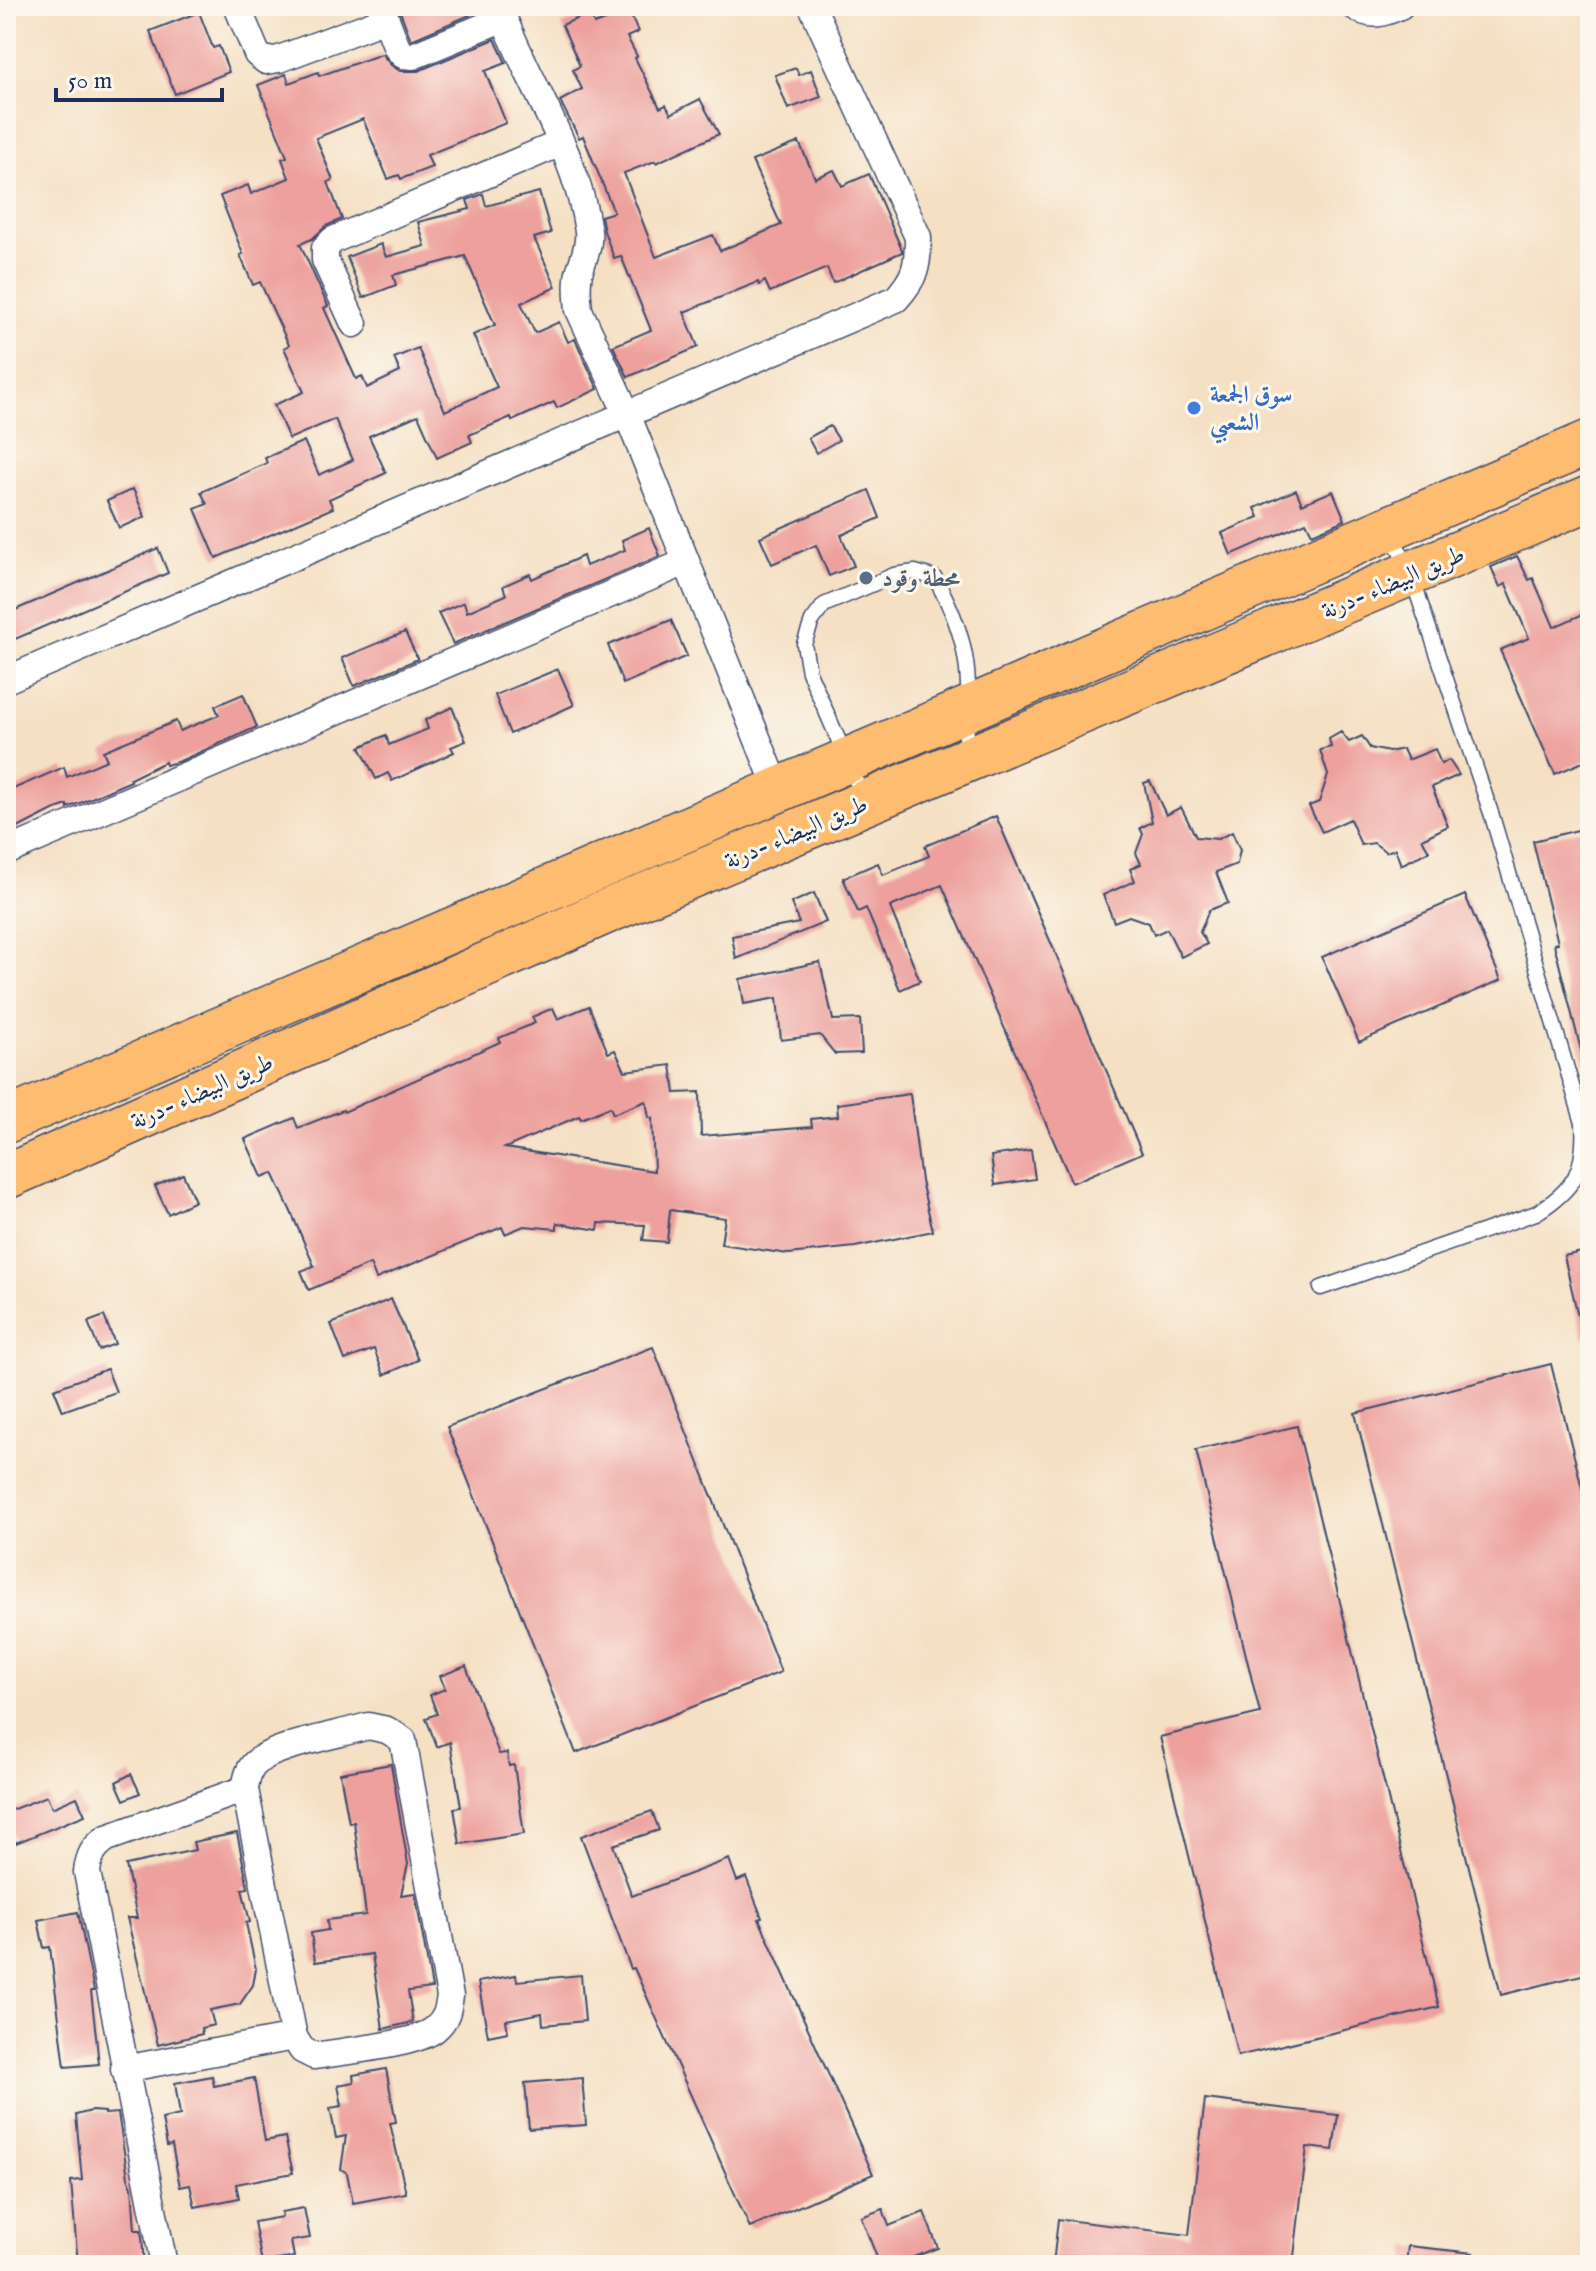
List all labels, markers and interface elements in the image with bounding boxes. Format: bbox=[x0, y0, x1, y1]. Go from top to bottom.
scale bar bbox=[56, 52, 222, 102]
text: 50 m bbox=[68, 66, 112, 97]
place label: سوق الجمعة الشعبي bbox=[1210, 380, 1292, 444]
marker: سوق الجمعة الشعبي bbox=[1185, 399, 1203, 417]
street label: طريق البيضاء -درنة bbox=[1317, 539, 1470, 627]
place label: محطة وقود bbox=[882, 564, 960, 595]
marker: محطة وقود bbox=[857, 569, 875, 587]
street label: طريق البيضاء -درنة bbox=[720, 789, 873, 877]
street label: طريق البيضاء -درنة bbox=[127, 1047, 279, 1138]

